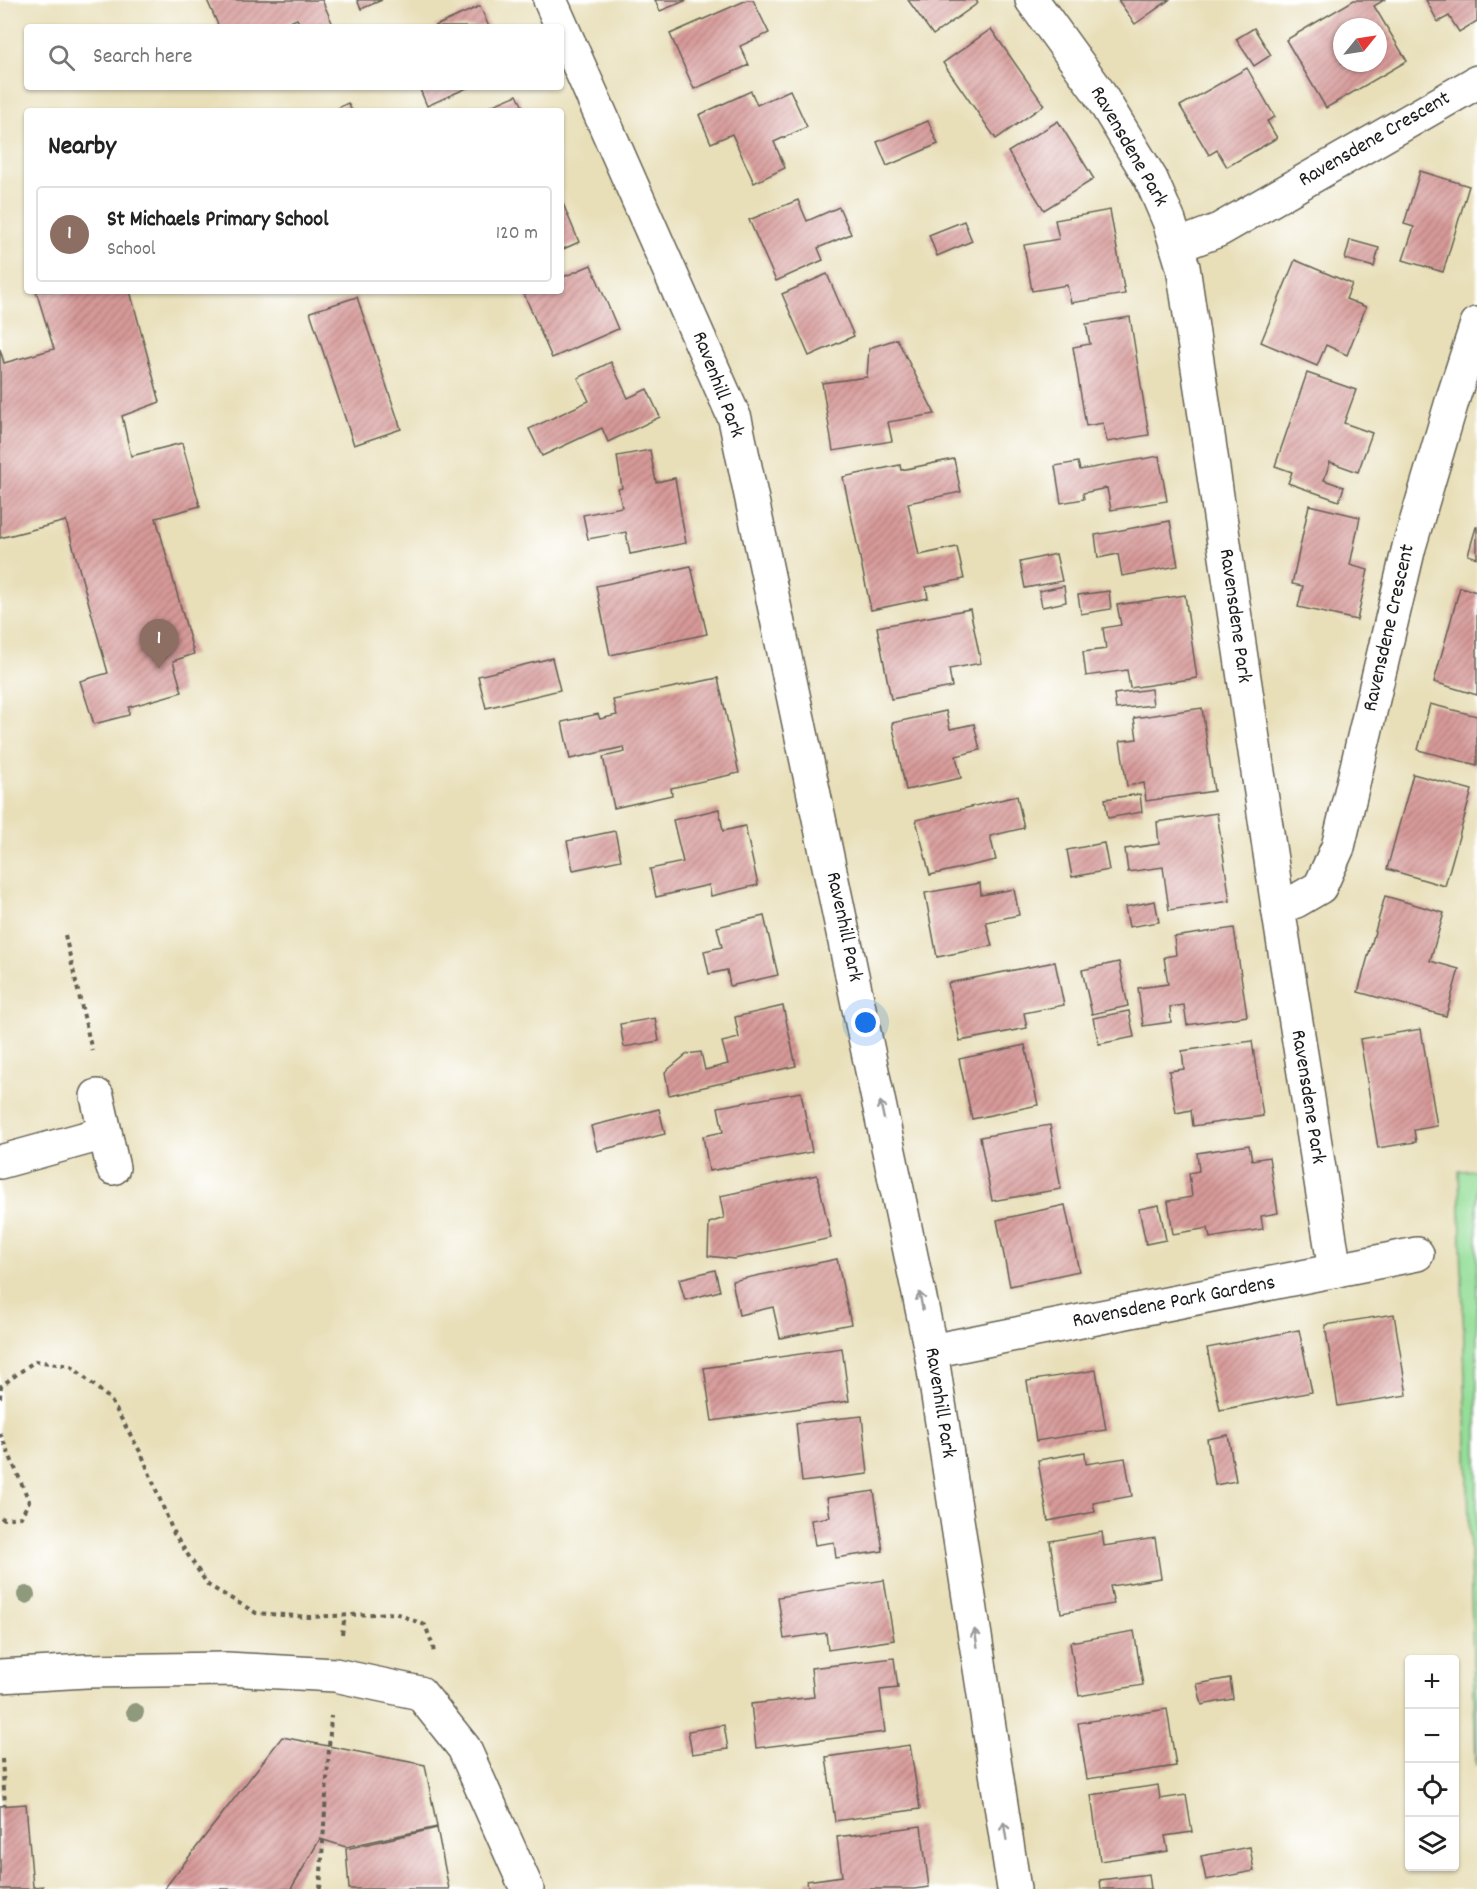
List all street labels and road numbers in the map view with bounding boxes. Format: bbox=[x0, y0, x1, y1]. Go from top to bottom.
street label: Ravensdene Park bbox=[1081, 81, 1175, 213]
street label: Ravensdene Crescent bbox=[1294, 84, 1457, 196]
street label: Ravenhill Park bbox=[683, 327, 751, 443]
street label: Ravensdene Crescent bbox=[1356, 541, 1424, 715]
street label: Ravensdene Park bbox=[1210, 547, 1258, 685]
street label: Ravenhill Park bbox=[817, 869, 869, 985]
street label: Ravensdene Park bbox=[1282, 1028, 1332, 1166]
street label: Ravensdene Park Gardens bbox=[1070, 1269, 1278, 1337]
street label: Ravenhill Park bbox=[915, 1345, 963, 1461]

